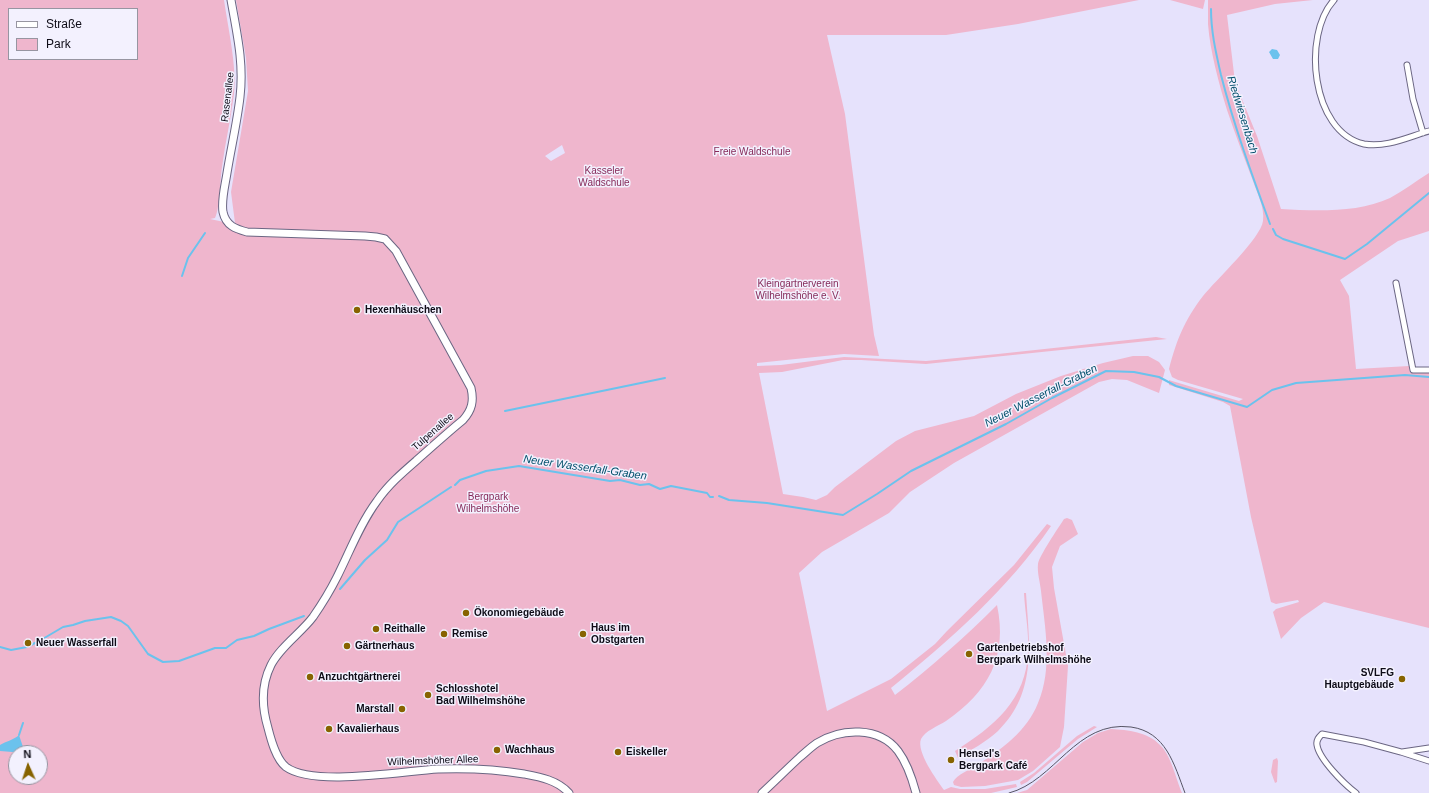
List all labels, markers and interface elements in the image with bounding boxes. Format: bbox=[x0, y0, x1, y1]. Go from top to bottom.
legend bbox=[8, 8, 138, 60]
text: Straße bbox=[46, 17, 82, 31]
text: Park bbox=[46, 37, 71, 51]
street label: Rasenallee bbox=[219, 71, 237, 123]
water label: Riedwiesenbach bbox=[1224, 74, 1260, 156]
park label: Freie Waldschule bbox=[714, 146, 790, 158]
park label: Kasseler Waldschule bbox=[578, 165, 630, 188]
park label: Kleingärtnerverein Wilhelmshöhe e. V. bbox=[755, 278, 841, 302]
place label: Hexenhäuschen bbox=[365, 304, 442, 316]
marker: Hexenhäuschen bbox=[352, 305, 362, 315]
water label: Neuer Wasserfall-Graben bbox=[983, 362, 1099, 430]
street label: Tulpenallee bbox=[410, 411, 456, 453]
water label: Neuer Wasserfall-Graben bbox=[522, 453, 648, 483]
park label: Bergpark Wilhelmshöhe bbox=[457, 491, 519, 514]
place label: Ökonomiegebäude bbox=[474, 607, 564, 619]
marker: Ökonomiegebäude bbox=[461, 608, 471, 618]
place label: Haus im Obstgarten bbox=[591, 622, 644, 646]
place label: Reithalle bbox=[384, 623, 426, 635]
marker: Reithalle bbox=[371, 624, 381, 634]
place label: Remise bbox=[452, 628, 488, 640]
marker: Remise bbox=[439, 629, 449, 639]
marker: Haus im Obstgarten bbox=[578, 629, 588, 639]
place label: Neuer Wasserfall bbox=[36, 637, 117, 649]
marker: Neuer Wasserfall bbox=[23, 638, 33, 648]
place label: Gärtnerhaus bbox=[355, 640, 414, 652]
marker: Gärtnerhaus bbox=[342, 641, 352, 651]
place label: Gartenbetriebshof Bergpark Wilhelmshöhe bbox=[977, 642, 1091, 666]
marker: Gartenbetriebshof Bergpark Wilhelmshöhe bbox=[964, 649, 974, 659]
place label: SVLFG Hauptgebäude bbox=[1325, 667, 1394, 690]
place label: Anzuchtgärtnerei bbox=[318, 671, 400, 683]
marker: Anzuchtgärtnerei bbox=[305, 672, 315, 682]
marker: SVLFG Hauptgebäude bbox=[1397, 674, 1407, 684]
place label: Schlosshotel Bad Wilhelmshöhe bbox=[436, 683, 525, 706]
marker: Schlosshotel Bad Wilhelmshöhe bbox=[423, 690, 433, 700]
place label: Marstall bbox=[356, 703, 394, 715]
marker: Marstall bbox=[397, 704, 407, 714]
place label: Kavalierhaus bbox=[337, 723, 399, 735]
marker: Kavalierhaus bbox=[324, 724, 334, 734]
place label: Wachhaus bbox=[505, 744, 555, 756]
north arrow bbox=[8, 745, 48, 785]
marker: Wachhaus bbox=[492, 745, 502, 755]
place label: Eiskeller bbox=[626, 746, 667, 758]
marker: Eiskeller bbox=[613, 747, 623, 757]
text: N bbox=[23, 748, 32, 760]
place label: Hensel's Bergpark Café bbox=[959, 748, 1027, 772]
street label: Wilhelmshöher Allee bbox=[387, 753, 479, 769]
marker: Hensel's Bergpark Café bbox=[946, 755, 956, 765]

